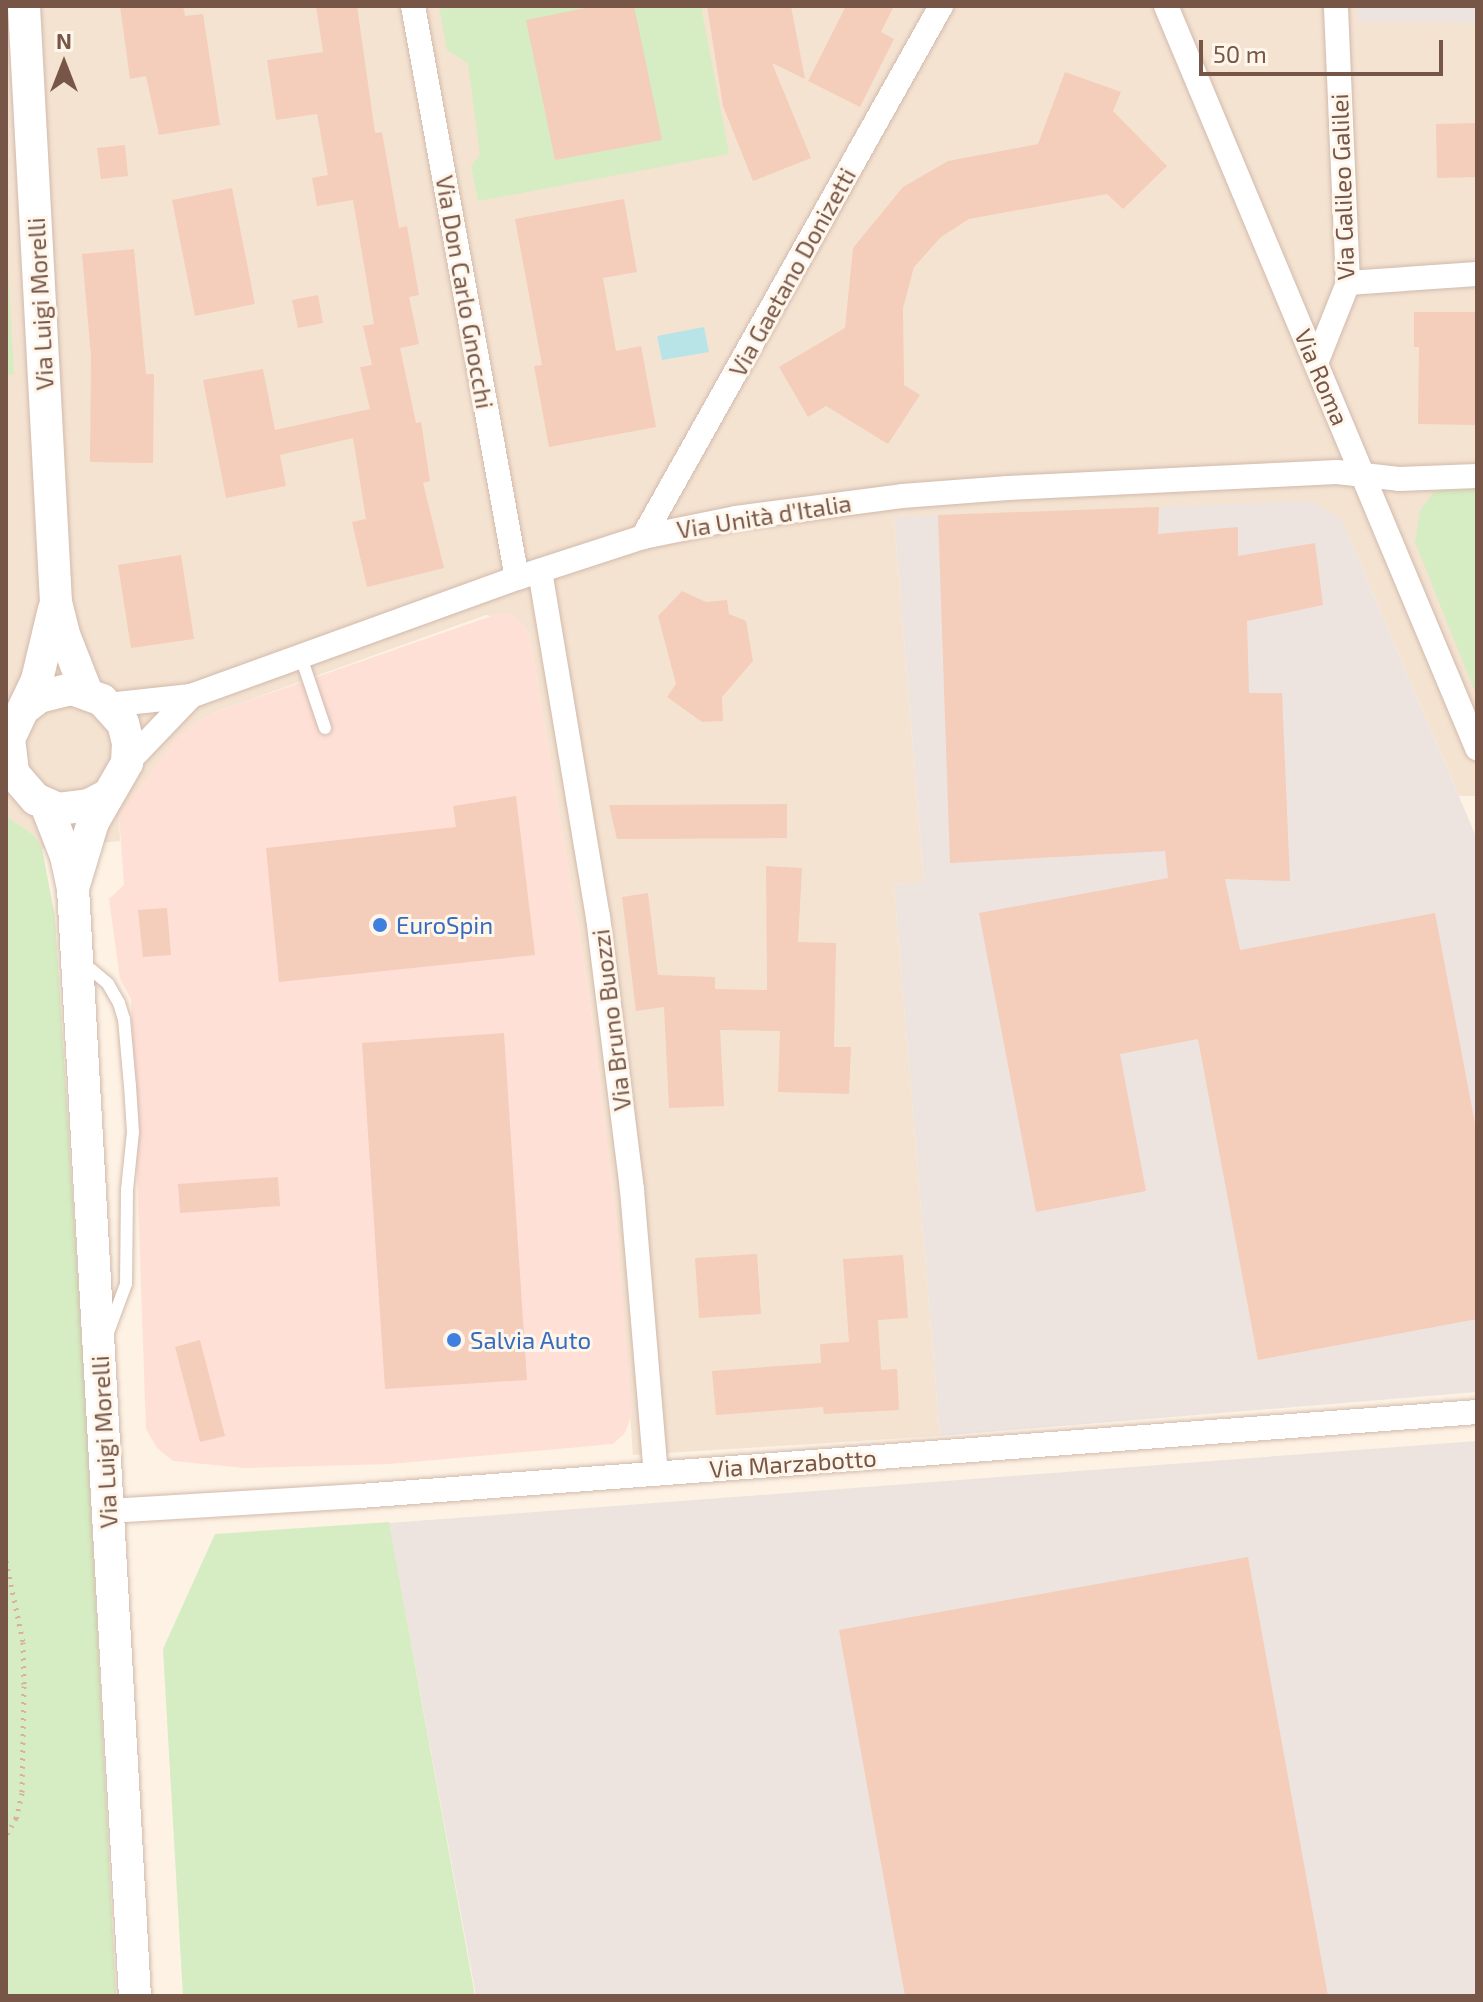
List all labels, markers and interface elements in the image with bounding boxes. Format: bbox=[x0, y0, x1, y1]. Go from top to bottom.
north arrow bbox=[24, 24, 104, 104]
scale bar bbox=[1203, 24, 1447, 74]
text: N bbox=[56, 27, 72, 53]
text: 50 m bbox=[1213, 39, 1267, 68]
street label: Via Galileo Galilei bbox=[1324, 93, 1360, 281]
street label: Via Gaetano Donizetti bbox=[723, 163, 861, 381]
street label: Via Don Carlo Gnocchi bbox=[430, 173, 500, 411]
street label: Via Luigi Morelli bbox=[21, 217, 59, 391]
street label: Via Roma bbox=[1289, 325, 1355, 429]
street label: Via Unità d'Italia bbox=[675, 488, 853, 544]
place label: EuroSpin bbox=[396, 911, 493, 939]
marker: EuroSpin bbox=[371, 916, 389, 934]
street label: Via Bruno Buozzi bbox=[586, 928, 636, 1112]
place label: Salvia Auto bbox=[470, 1326, 592, 1354]
marker: Salvia Auto bbox=[445, 1331, 463, 1349]
street label: Via Luigi Morelli bbox=[85, 1355, 123, 1529]
street label: Via Marzabotto bbox=[708, 1443, 878, 1483]

